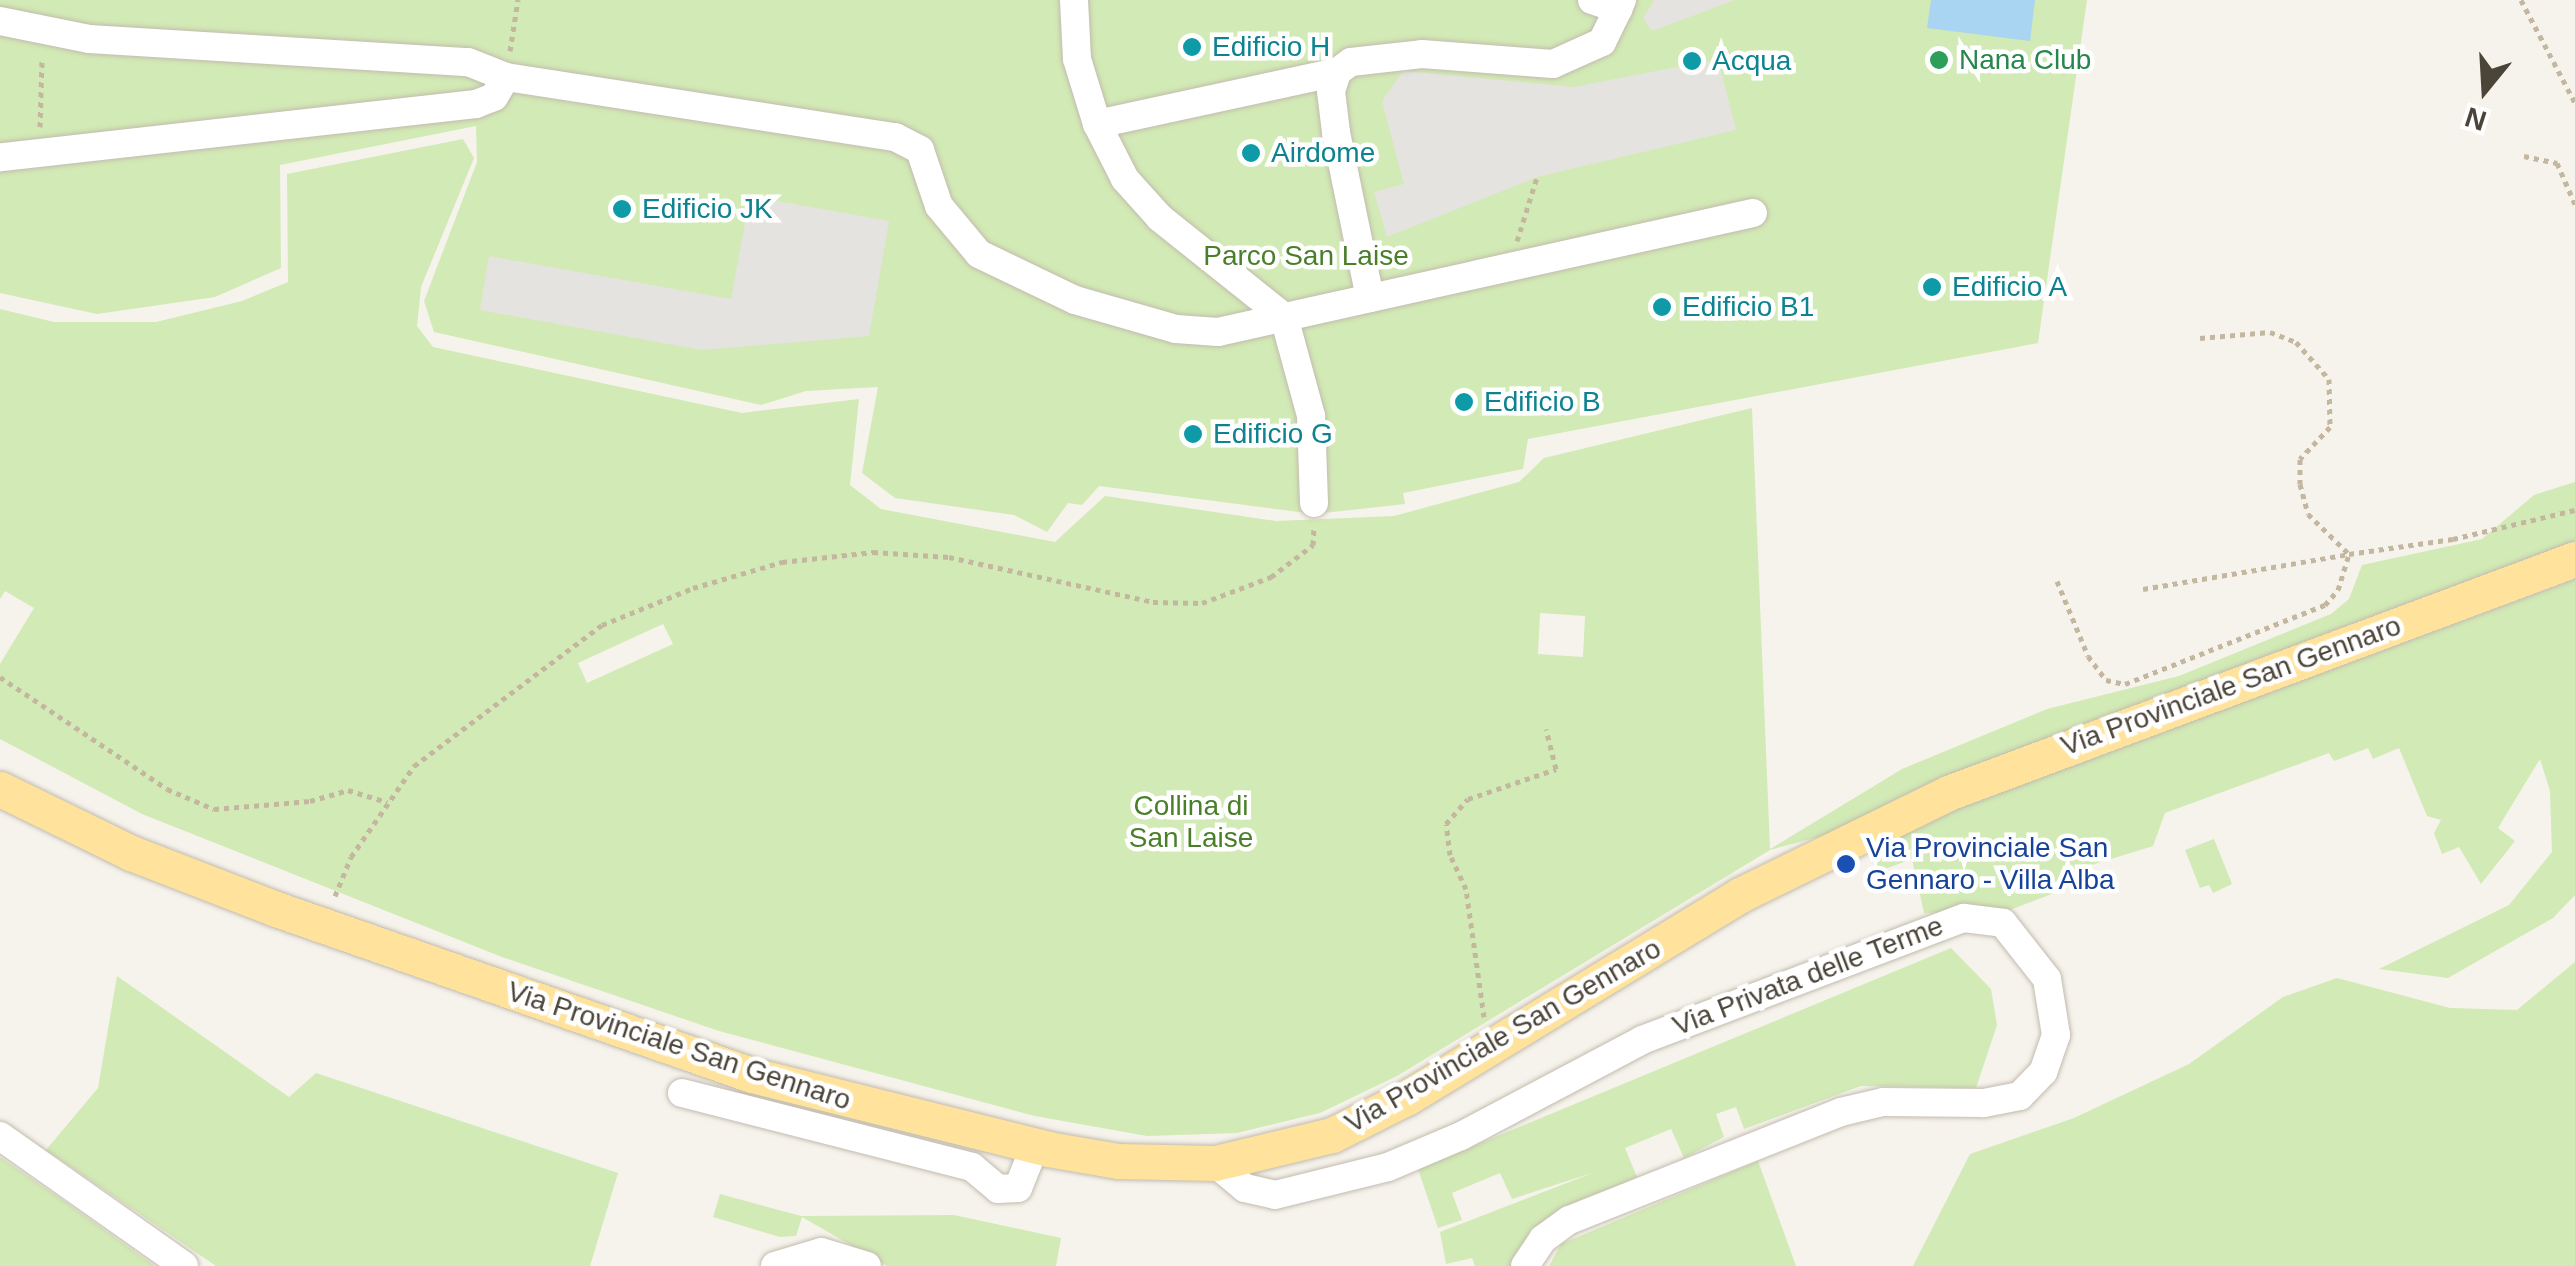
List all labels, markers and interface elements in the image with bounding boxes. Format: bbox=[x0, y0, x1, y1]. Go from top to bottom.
place label: Edificio H bbox=[1212, 30, 1330, 64]
marker: Edificio H bbox=[1181, 36, 1203, 58]
north arrow bbox=[2435, 40, 2535, 140]
place label: Nana Club bbox=[1959, 43, 2091, 77]
place label: Acqua bbox=[1712, 44, 1791, 78]
marker: Nana Club bbox=[1928, 49, 1950, 71]
marker: Acqua bbox=[1681, 50, 1703, 72]
text: N bbox=[2461, 101, 2490, 137]
place label: Airdome bbox=[1271, 136, 1375, 170]
marker: Airdome bbox=[1240, 142, 1262, 164]
place label: Edificio JK bbox=[642, 192, 773, 226]
marker: Edificio JK bbox=[611, 198, 633, 220]
park label: Parco San Laise bbox=[1203, 239, 1409, 273]
place label: Edificio A bbox=[1952, 270, 2069, 304]
marker: Edificio A bbox=[1921, 276, 1943, 298]
place label: Edificio B1 bbox=[1682, 290, 1814, 324]
marker: Edificio B1 bbox=[1651, 296, 1673, 318]
place label: Edificio B bbox=[1484, 385, 1601, 419]
marker: Edificio B bbox=[1453, 391, 1475, 413]
place label: Edificio G bbox=[1213, 417, 1333, 451]
marker: Edificio G bbox=[1182, 423, 1204, 445]
street label: Via Provinciale San Gennaro bbox=[2057, 609, 2405, 763]
park label: Collina di San Laise bbox=[1129, 789, 1253, 855]
place label: Via Provinciale San Gennaro - Villa Alba bbox=[1866, 831, 2116, 897]
marker: Via Provinciale San Gennaro - Villa Alba bbox=[1835, 853, 1857, 875]
street label: Via Privata delle Terme bbox=[1668, 909, 1948, 1043]
street label: Via Provinciale San Gennaro bbox=[1339, 932, 1667, 1140]
street label: Via Provinciale San Gennaro bbox=[503, 975, 855, 1117]

